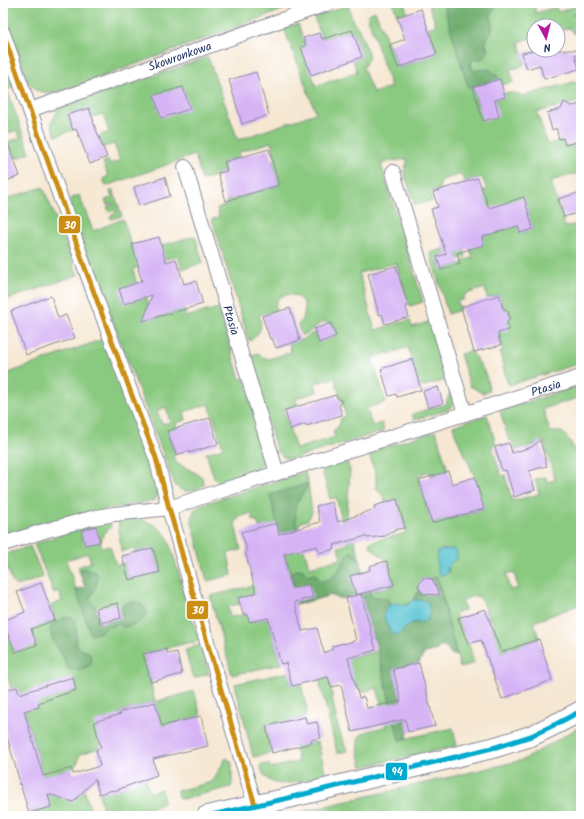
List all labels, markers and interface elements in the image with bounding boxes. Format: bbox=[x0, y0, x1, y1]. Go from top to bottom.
north arrow bbox=[526, 18, 566, 58]
street label: Skowronkowa bbox=[146, 37, 215, 77]
text: N bbox=[543, 38, 552, 56]
line badge: 30 bbox=[58, 215, 81, 234]
text: 30 bbox=[63, 217, 76, 235]
street label: Ptasia bbox=[217, 303, 244, 338]
street label: Ptasia bbox=[529, 375, 564, 402]
line badge: 30 bbox=[186, 600, 209, 620]
text: 30 bbox=[191, 602, 204, 620]
line badge: 94 bbox=[385, 762, 408, 781]
text: 94 bbox=[391, 763, 403, 781]

